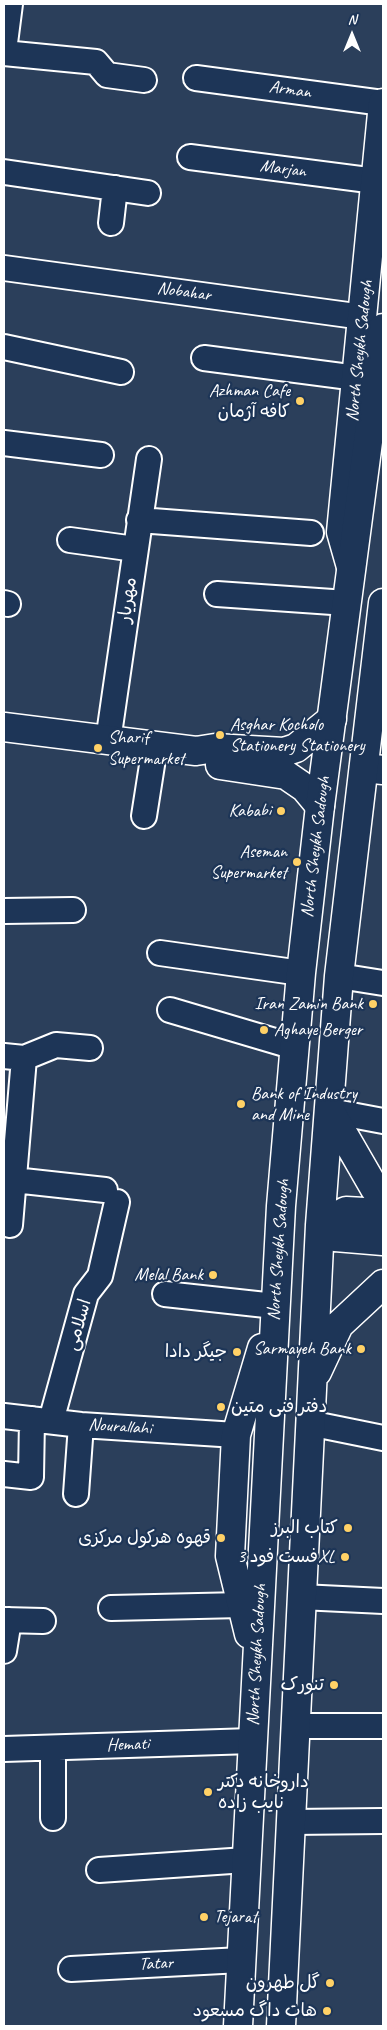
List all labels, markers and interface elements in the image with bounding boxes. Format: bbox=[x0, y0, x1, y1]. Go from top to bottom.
north arrow bbox=[327, 10, 377, 60]
text: N bbox=[348, 11, 356, 28]
street label: Arman bbox=[268, 76, 312, 104]
street label: Marjan bbox=[259, 155, 307, 183]
street label: Nobahar bbox=[156, 278, 212, 306]
street label: North Sheykh Sadough bbox=[342, 279, 378, 423]
place label: Azhman Cafe کافه آژمان bbox=[209, 380, 290, 422]
marker: Azhman Cafe کافه آژمان bbox=[294, 395, 306, 407]
street label: مهریار bbox=[114, 576, 142, 624]
place label: Asghar Kocholo Stationery Stationery bbox=[230, 714, 365, 756]
place label: Sharif Supermarket bbox=[108, 727, 184, 770]
marker: Asghar Kocholo Stationery Stationery bbox=[214, 729, 226, 741]
marker: Sharif Supermarket bbox=[92, 742, 104, 754]
street label: North Sheykh Sadough bbox=[297, 775, 335, 919]
place label: Kababi bbox=[229, 800, 271, 822]
marker: Kababi bbox=[275, 805, 287, 817]
place label: Aseman Supermarket bbox=[211, 841, 287, 884]
marker: Aseman Supermarket bbox=[291, 856, 303, 868]
place label: Iran Zamin Bank bbox=[255, 993, 363, 1015]
marker: Iran Zamin Bank bbox=[367, 998, 379, 1010]
place label: Aghaye Berger bbox=[274, 1019, 362, 1041]
marker: Aghaye Berger bbox=[258, 1024, 270, 1036]
place label: Bank of Industry and Mine bbox=[251, 1083, 357, 1126]
marker: Bank of Industry and Mine bbox=[235, 1098, 247, 1110]
street label: North Sheykh Sadough bbox=[263, 1178, 295, 1322]
place label: Melal Bank bbox=[134, 1264, 203, 1286]
marker: Melal Bank bbox=[207, 1269, 219, 1281]
street label: اسلامی bbox=[61, 1297, 97, 1353]
place label: Sarmayeh Bank bbox=[253, 1338, 351, 1360]
place label: جیگر دادا bbox=[165, 1341, 227, 1363]
marker: Sarmayeh Bank bbox=[355, 1343, 367, 1355]
marker: جیگر دادا bbox=[231, 1346, 243, 1358]
place label: دفتر فنی متین bbox=[231, 1396, 327, 1418]
marker: دفتر فنی متین bbox=[215, 1401, 227, 1413]
street label: Nourallahi bbox=[88, 1414, 152, 1440]
place label: کتاب البرز bbox=[271, 1517, 338, 1539]
marker: کتاب البرز bbox=[342, 1522, 354, 1534]
place label: قهوه هرکول مرکزی bbox=[78, 1527, 211, 1549]
marker: قهوه هرکول مرکزی bbox=[215, 1532, 227, 1544]
place label: فست فود 3XL bbox=[237, 1546, 335, 1568]
marker: فست فود 3XL bbox=[339, 1551, 351, 1563]
street label: North Sheykh Sadough bbox=[243, 1584, 271, 1726]
place label: تنورک bbox=[280, 1674, 324, 1696]
marker: تنورک bbox=[328, 1679, 340, 1691]
street label: Hemati bbox=[106, 1733, 150, 1757]
place label: داروخانه دکتر نایب زاده bbox=[218, 1771, 309, 1814]
marker: داروخانه دکتر نایب زاده bbox=[202, 1786, 214, 1798]
place label: Tejarat bbox=[214, 1906, 257, 1928]
marker: Tejarat bbox=[198, 1911, 210, 1923]
street label: Tatar bbox=[138, 1952, 174, 1976]
place label: گل طهرون bbox=[246, 1972, 320, 1994]
marker: گل طهرون bbox=[324, 1977, 336, 1989]
place label: هات داگ مسعود bbox=[193, 2000, 317, 2022]
marker: هات داگ مسعود bbox=[321, 2005, 333, 2017]

